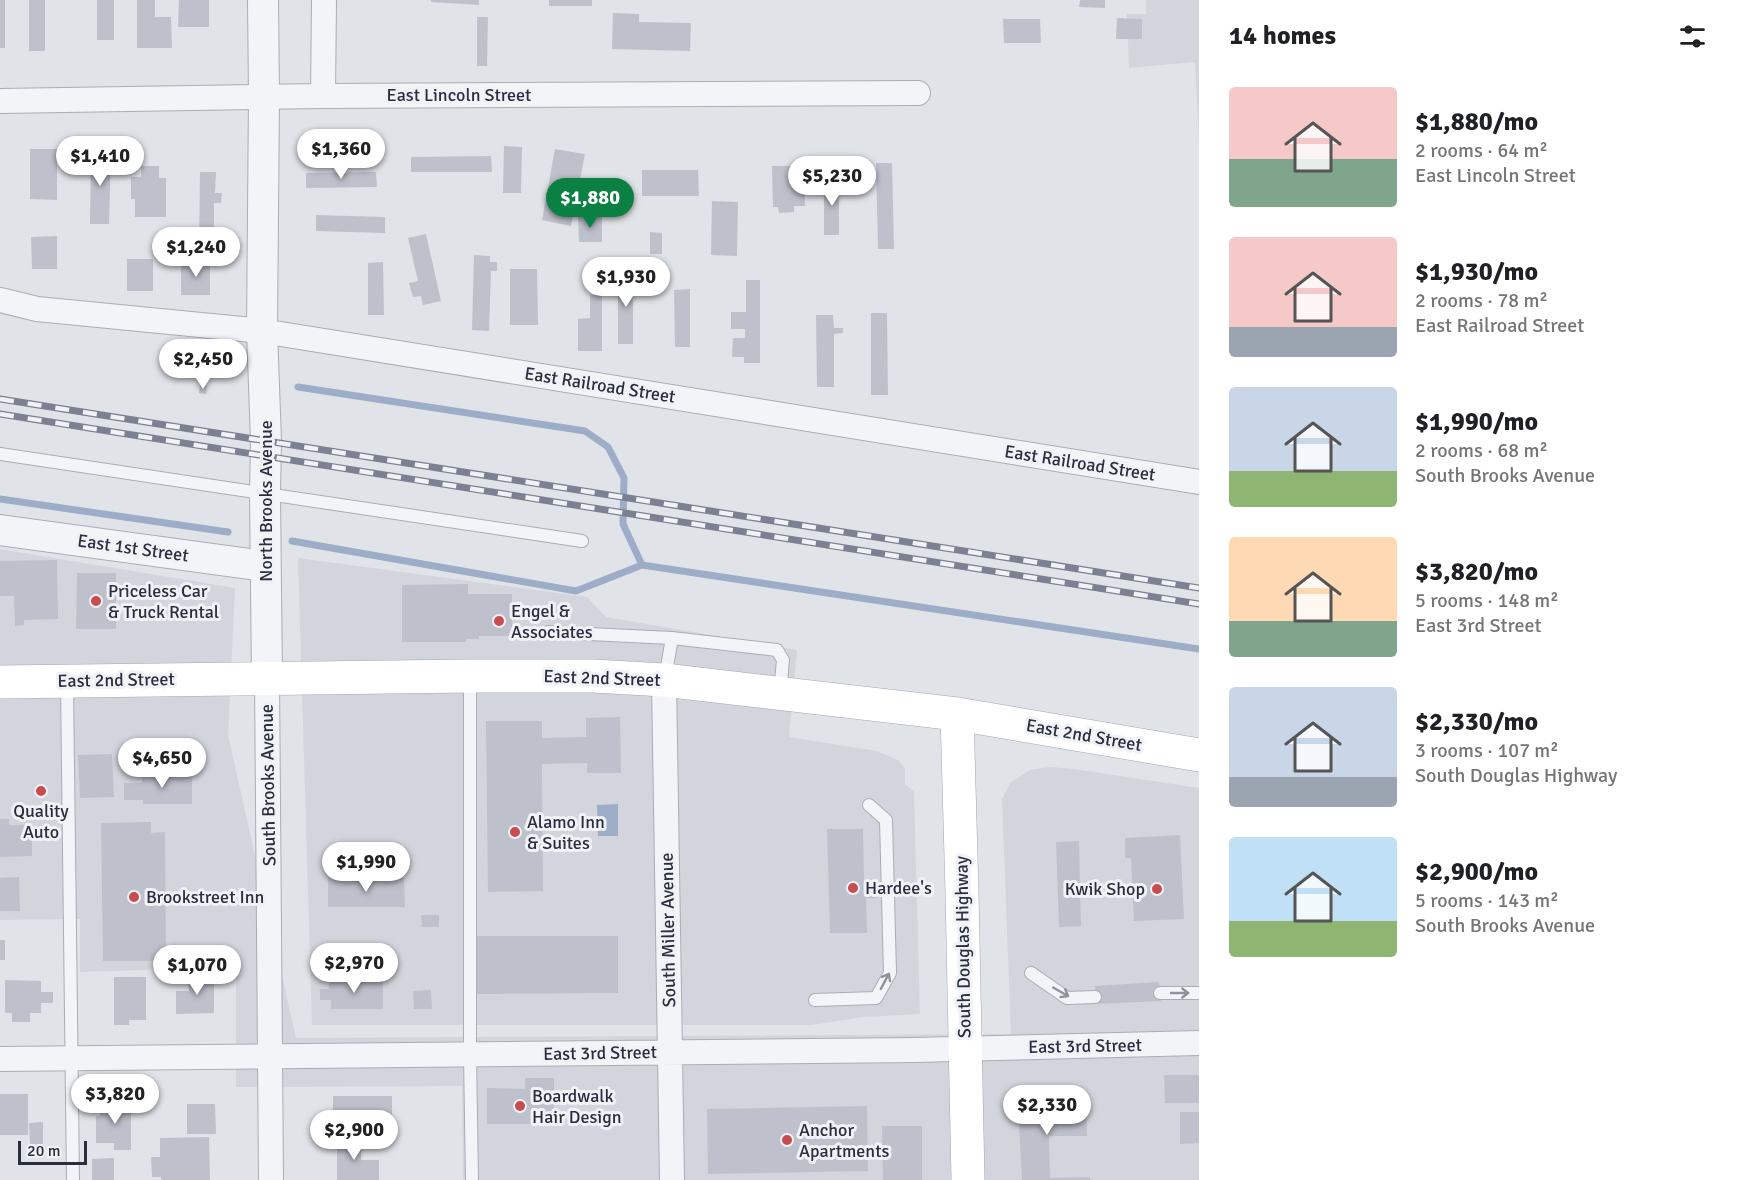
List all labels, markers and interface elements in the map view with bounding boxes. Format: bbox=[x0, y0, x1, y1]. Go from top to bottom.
text: 14 homes bbox=[1229, 20, 1336, 52]
icon: filters bbox=[1676, 20, 1709, 53]
street label: East Lincoln Street bbox=[387, 84, 531, 106]
text: $1,880/mo bbox=[1415, 106, 1538, 138]
icon: home bbox=[1277, 111, 1349, 183]
pin: $1,360 bbox=[292, 129, 390, 180]
pin: $1,410 bbox=[51, 136, 149, 187]
text: $1,360 bbox=[311, 136, 371, 161]
text: 2 rooms · 64 m² bbox=[1415, 138, 1548, 163]
text: $1,410 bbox=[70, 143, 130, 168]
pin: $5,230 bbox=[783, 156, 881, 207]
text: $5,230 bbox=[802, 163, 862, 188]
text: East Lincoln Street bbox=[1415, 163, 1576, 188]
pin: $1,880 bbox=[541, 178, 639, 229]
text: $1,880 bbox=[560, 185, 620, 210]
pin: $1,240 bbox=[147, 227, 245, 278]
text: $1,240 bbox=[166, 234, 226, 259]
text: $1,930/mo bbox=[1415, 256, 1538, 288]
pin: $1,930 bbox=[577, 257, 675, 308]
icon: home bbox=[1277, 261, 1349, 333]
text: $1,930 bbox=[596, 264, 656, 289]
text: 2 rooms · 78 m² bbox=[1415, 288, 1548, 313]
text: East Railroad Street bbox=[1415, 313, 1584, 338]
pin: $2,450 bbox=[154, 339, 252, 390]
text: $2,450 bbox=[173, 346, 233, 371]
street label: East Railroad Street bbox=[523, 362, 677, 408]
text: $1,990/mo bbox=[1415, 406, 1538, 438]
icon: home bbox=[1277, 411, 1349, 483]
street label: North Brooks Avenue bbox=[255, 420, 277, 582]
text: 2 rooms · 68 m² bbox=[1415, 438, 1548, 463]
street label: East Railroad Street bbox=[1003, 440, 1157, 486]
text: South Brooks Avenue bbox=[1415, 463, 1595, 488]
street label: East 1st Street bbox=[76, 529, 190, 567]
text: $3,820/mo bbox=[1415, 556, 1538, 588]
icon: home bbox=[1277, 561, 1349, 633]
place label: Priceless Car & Truck Rental bbox=[108, 580, 219, 623]
text: 5 rooms · 148 m² bbox=[1415, 588, 1559, 613]
marker: Priceless Car & Truck Rental bbox=[89, 594, 103, 608]
place label: Engel & Associates bbox=[511, 600, 593, 643]
text: East 3rd Street bbox=[1415, 613, 1542, 638]
marker: Engel & Associates bbox=[492, 614, 506, 628]
street label: East 2nd Street bbox=[543, 665, 661, 691]
street label: East 2nd Street bbox=[57, 668, 175, 692]
street label: South Brooks Avenue bbox=[256, 704, 280, 866]
text: $2,330/mo bbox=[1415, 706, 1538, 738]
icon: home bbox=[1277, 711, 1349, 783]
street label: East 2nd Street bbox=[1024, 714, 1144, 756]
pin: $4,650 bbox=[113, 738, 211, 789]
text: 3 rooms · 107 m² bbox=[1415, 738, 1559, 763]
text: $4,650 bbox=[132, 745, 192, 770]
text: South Douglas Highway bbox=[1415, 763, 1617, 788]
marker: Quality Auto bbox=[34, 784, 48, 798]
place label: Quality Auto bbox=[13, 800, 69, 843]
place label: Alamo Inn & Suites bbox=[527, 811, 605, 854]
marker: Alamo Inn & Suites bbox=[508, 825, 522, 839]
pin: $1,990 bbox=[317, 842, 415, 893]
text: $1,990 bbox=[336, 849, 396, 874]
street label: South Miller Avenue bbox=[656, 852, 680, 1008]
street label: South Douglas Highway bbox=[950, 855, 976, 1038]
text: $2,900/mo bbox=[1415, 856, 1538, 888]
icon: home bbox=[1277, 861, 1349, 933]
place label: Hardee's bbox=[865, 877, 932, 899]
place label: Kwik Shop bbox=[1065, 878, 1145, 900]
marker: Hardee's bbox=[846, 881, 860, 895]
marker: Kwik Shop bbox=[1150, 882, 1164, 896]
place label: Brookstreet Inn bbox=[146, 886, 264, 908]
text: 5 rooms · 143 m² bbox=[1415, 888, 1559, 913]
marker: Brookstreet Inn bbox=[127, 890, 141, 904]
text: South Brooks Avenue bbox=[1415, 913, 1595, 938]
pin: $2,970 bbox=[305, 943, 403, 994]
pin: $1,070 bbox=[148, 945, 246, 996]
text: $2,970 bbox=[324, 950, 384, 975]
text: $1,070 bbox=[167, 952, 227, 977]
one-way arrow bbox=[879, 973, 891, 990]
one-way arrow bbox=[1052, 986, 1069, 998]
one-way arrow bbox=[1169, 987, 1189, 999]
street label: East 3rd Street bbox=[1028, 1034, 1142, 1058]
street label: East 3rd Street bbox=[543, 1041, 657, 1065]
pin: $3,820 bbox=[66, 1074, 164, 1125]
text: $3,820 bbox=[85, 1081, 145, 1106]
place label: Boardwalk Hair Design bbox=[532, 1085, 622, 1128]
pin: $2,330 bbox=[998, 1085, 1096, 1136]
text: $2,330 bbox=[1017, 1092, 1077, 1117]
marker: Boardwalk Hair Design bbox=[513, 1099, 527, 1113]
pin: $2,900 bbox=[305, 1110, 403, 1161]
text: $2,900 bbox=[324, 1117, 384, 1142]
place label: Anchor Apartments bbox=[799, 1119, 889, 1162]
marker: Anchor Apartments bbox=[780, 1133, 794, 1147]
scale bar bbox=[18, 1138, 87, 1166]
text: 20 m bbox=[27, 1141, 61, 1161]

